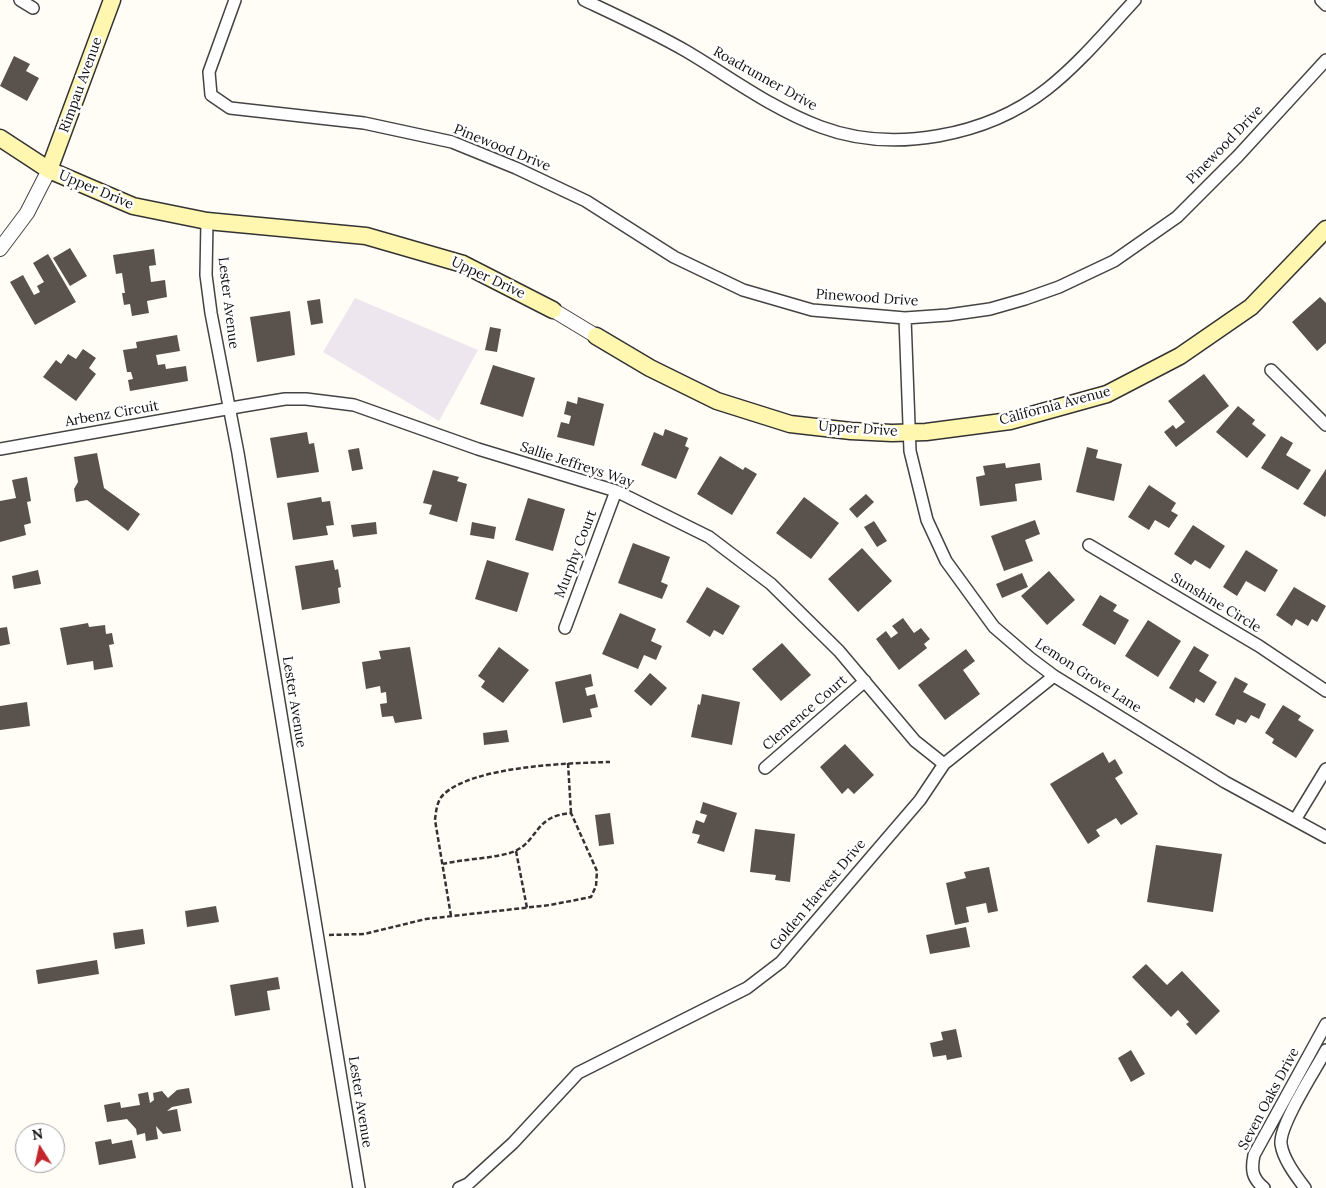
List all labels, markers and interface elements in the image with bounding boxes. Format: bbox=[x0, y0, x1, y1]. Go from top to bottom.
street label: Rimpau Avenue bbox=[56, 35, 106, 135]
street label: Roadrunner Drive bbox=[710, 43, 820, 115]
street label: Pinewood Drive bbox=[1183, 102, 1267, 188]
street label: Pinewood Drive bbox=[451, 121, 553, 175]
street label: Upper Drive bbox=[56, 167, 136, 213]
street label: Upper Drive bbox=[448, 254, 528, 302]
street label: Lester Avenue bbox=[214, 256, 242, 350]
street label: Pinewood Drive bbox=[815, 286, 919, 310]
street label: California Avenue bbox=[998, 383, 1112, 429]
street label: Arbenz Circuit bbox=[64, 397, 160, 431]
street label: Upper Drive bbox=[818, 418, 898, 440]
street label: Sallie Jeffreys Way bbox=[518, 439, 636, 491]
street label: Murphy Court bbox=[552, 508, 600, 600]
street label: Sunshine Circle bbox=[1168, 570, 1264, 636]
street label: Lemon Grove Lane bbox=[1032, 635, 1144, 717]
street label: Lester Avenue bbox=[278, 655, 310, 749]
street label: Clemence Court bbox=[759, 672, 851, 754]
street label: Golden Harvest Drive bbox=[767, 836, 869, 954]
street label: Seven Oaks Drive bbox=[1235, 1045, 1303, 1153]
street label: Lester Avenue bbox=[344, 1055, 376, 1149]
north arrow bbox=[15, 1123, 65, 1173]
text: N bbox=[31, 1124, 44, 1144]

